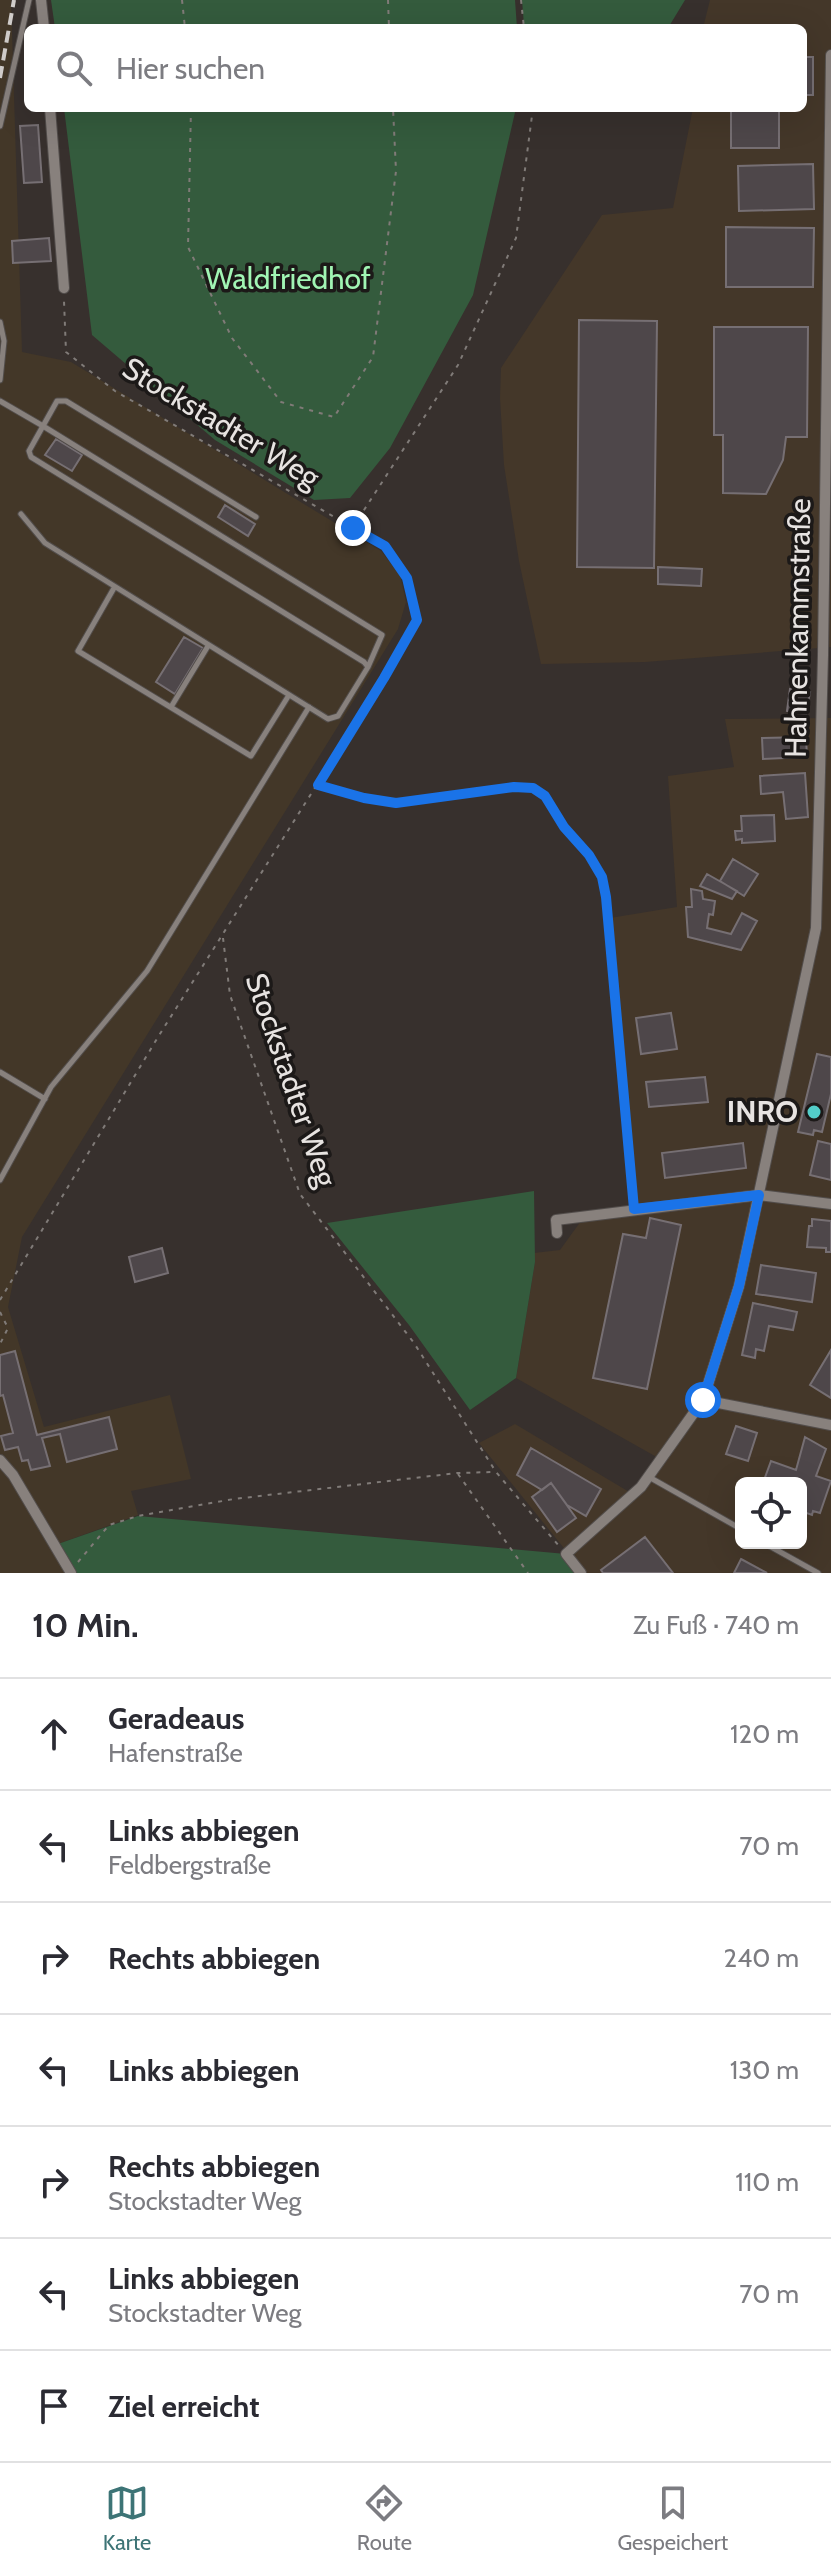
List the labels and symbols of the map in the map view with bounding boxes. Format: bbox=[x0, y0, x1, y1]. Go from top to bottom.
park label: Waldfriedhof bbox=[205, 260, 371, 297]
street label: Stockstadter Weg bbox=[116, 349, 327, 496]
street label: Hahnenkammstraße bbox=[777, 498, 818, 758]
route end bbox=[335, 510, 371, 546]
street label: Stockstadter Weg bbox=[238, 968, 346, 1192]
place label: INRO bbox=[727, 1093, 798, 1130]
marker: INRO bbox=[805, 1103, 823, 1121]
route start bbox=[685, 1382, 721, 1418]

